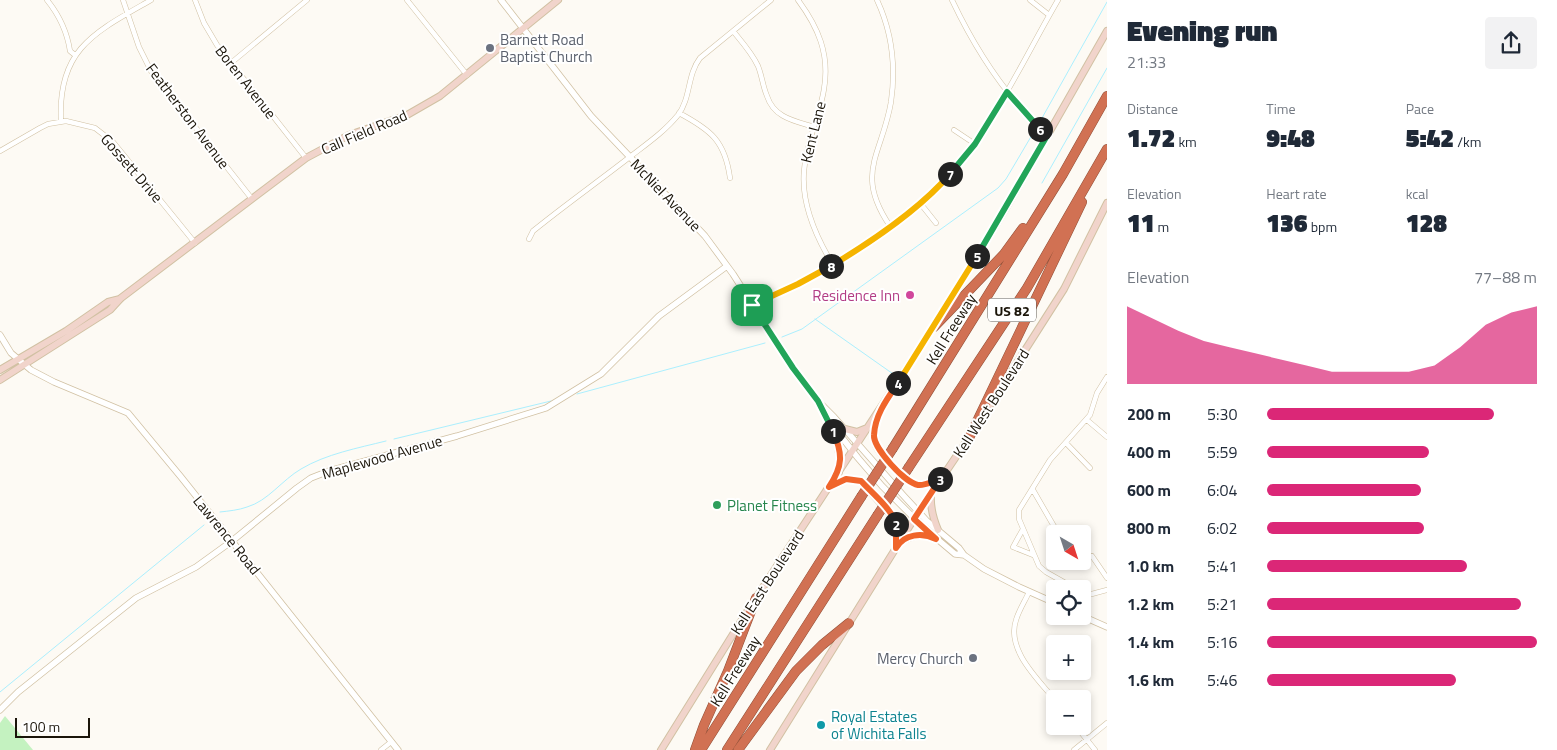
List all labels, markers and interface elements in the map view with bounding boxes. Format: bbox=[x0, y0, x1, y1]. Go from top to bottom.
text: Evening run bbox=[1127, 9, 1278, 52]
button: share bbox=[1485, 17, 1537, 69]
place label: Barnett Road Baptist Church bbox=[500, 28, 593, 68]
street label: Boren Avenue bbox=[210, 40, 282, 124]
marker: Barnett Road Baptist Church bbox=[484, 42, 496, 54]
text: 21:33 bbox=[1127, 50, 1166, 74]
street label: Featherston Avenue bbox=[141, 58, 235, 174]
text: Distance bbox=[1127, 98, 1178, 119]
text: Time bbox=[1266, 98, 1296, 119]
text: Pace bbox=[1406, 98, 1434, 119]
street label: Kent Lane bbox=[794, 99, 832, 165]
street label: Call Field Road bbox=[317, 103, 411, 161]
pin: 6 bbox=[1028, 116, 1052, 142]
text: 6 bbox=[1037, 119, 1044, 140]
text: 1.72 bbox=[1127, 119, 1175, 157]
text: 9:48 bbox=[1266, 119, 1315, 157]
text: 5:42 bbox=[1406, 119, 1454, 157]
street label: Gossett Drive bbox=[95, 128, 169, 208]
text: km bbox=[1175, 131, 1197, 152]
text: /km bbox=[1454, 131, 1481, 152]
street label: McNiel Avenue bbox=[625, 153, 707, 237]
pin: 7 bbox=[938, 162, 962, 186]
text: 7 bbox=[947, 164, 954, 185]
text: Elevation bbox=[1127, 183, 1181, 204]
text: Heart rate bbox=[1266, 183, 1326, 204]
text: kcal bbox=[1406, 183, 1429, 204]
text: 11 bbox=[1127, 204, 1155, 242]
text: 136 bbox=[1266, 204, 1308, 242]
text: 128 bbox=[1406, 204, 1447, 242]
text: m bbox=[1155, 216, 1169, 237]
text: bpm bbox=[1308, 216, 1337, 237]
pin: 5 bbox=[964, 244, 990, 268]
text: 5 bbox=[974, 246, 981, 267]
pin: 8 bbox=[818, 254, 844, 278]
text: 8 bbox=[828, 256, 835, 277]
text: Elevation bbox=[1127, 265, 1189, 289]
text: 77–88 m bbox=[1474, 265, 1537, 289]
pin bbox=[731, 284, 773, 326]
place label: Residence Inn bbox=[812, 284, 900, 307]
marker: Residence Inn bbox=[904, 289, 916, 301]
street label: Kell Freeway bbox=[920, 289, 982, 369]
icon: arrive bbox=[738, 291, 766, 319]
road number: US 82 bbox=[988, 298, 1036, 322]
street label: Kell West Boulevard bbox=[947, 344, 1035, 462]
pin: 4 bbox=[886, 370, 910, 396]
text: 4 bbox=[895, 373, 902, 394]
text: 200 m bbox=[1127, 402, 1171, 426]
text: 5:30 bbox=[1207, 402, 1237, 426]
pin: 1 bbox=[820, 418, 846, 444]
text: 1 bbox=[830, 421, 837, 442]
street label: Maplewood Avenue bbox=[319, 429, 445, 485]
text: 400 m bbox=[1127, 440, 1171, 464]
text: 5:59 bbox=[1207, 440, 1237, 464]
pin: 3 bbox=[928, 466, 952, 492]
text: 3 bbox=[937, 469, 944, 490]
text: 600 m bbox=[1127, 478, 1171, 502]
text: 6:04 bbox=[1207, 478, 1237, 502]
street label: Lawrence Road bbox=[188, 490, 266, 580]
place label: Planet Fitness bbox=[727, 494, 817, 517]
marker: Planet Fitness bbox=[711, 499, 723, 511]
pin: 2 bbox=[884, 512, 908, 536]
text: 2 bbox=[893, 514, 900, 535]
text: 800 m bbox=[1127, 516, 1171, 540]
text: 6:02 bbox=[1207, 516, 1237, 540]
street label: Kell East Boulevard bbox=[724, 525, 810, 639]
north arrow bbox=[1046, 525, 1091, 570]
map controls bbox=[1046, 525, 1091, 735]
text: 1.0 km bbox=[1127, 554, 1174, 578]
text: 5:41 bbox=[1207, 554, 1237, 578]
button: locate bbox=[1046, 580, 1091, 625]
text: 1.2 km bbox=[1127, 592, 1174, 616]
text: 5:21 bbox=[1207, 592, 1237, 616]
text: 1.4 km bbox=[1127, 630, 1174, 654]
text: 5:16 bbox=[1207, 630, 1237, 654]
street label: Kell Freeway bbox=[704, 631, 766, 711]
button: + bbox=[1046, 635, 1091, 680]
place label: Mercy Church bbox=[877, 647, 963, 670]
marker: Mercy Church bbox=[967, 652, 979, 664]
text: 1.6 km bbox=[1127, 668, 1174, 692]
text: 5:46 bbox=[1207, 668, 1237, 692]
button: − bbox=[1046, 690, 1091, 735]
place label: Royal Estates of Wichita Falls bbox=[831, 705, 927, 745]
scale bar bbox=[15, 715, 90, 738]
text: 100 m bbox=[22, 716, 60, 737]
marker: Royal Estates of Wichita Falls bbox=[815, 719, 827, 731]

